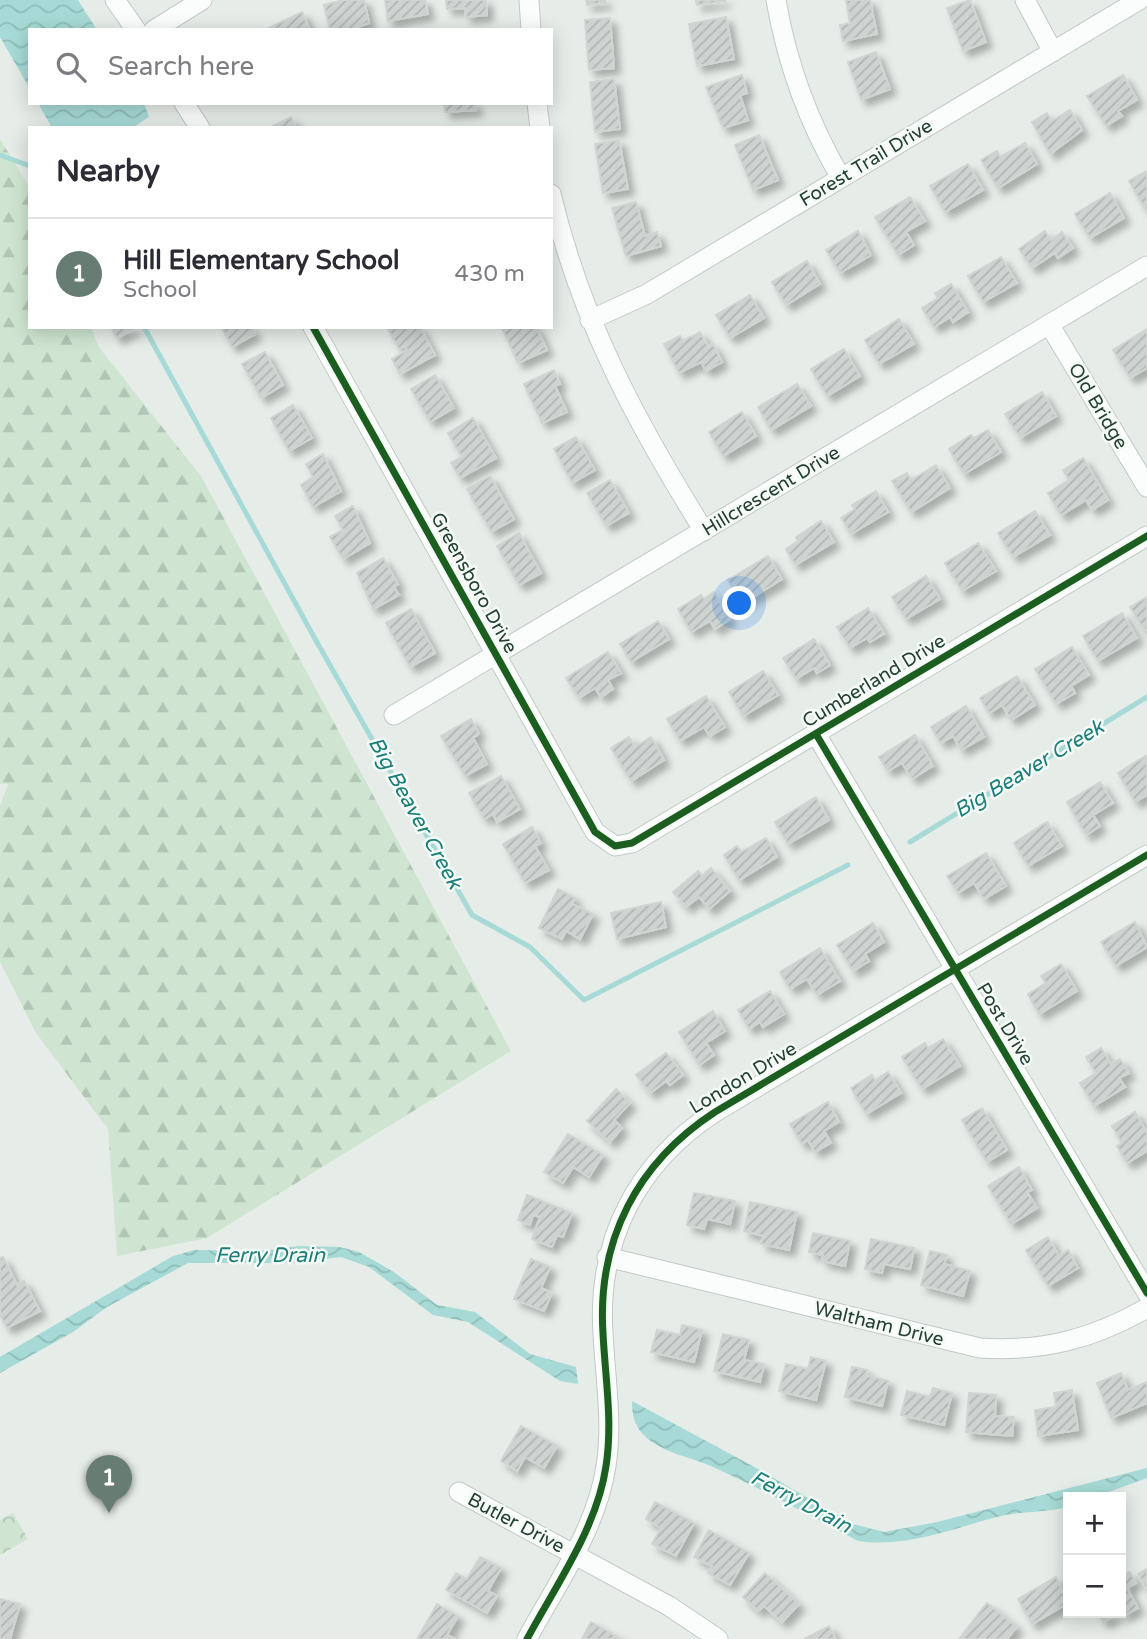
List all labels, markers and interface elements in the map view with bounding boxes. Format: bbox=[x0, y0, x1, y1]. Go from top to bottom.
search box bbox=[28, 28, 553, 105]
icon: search bbox=[52, 48, 90, 86]
text: Search here bbox=[108, 51, 254, 82]
street label: Forest Trail Drive bbox=[796, 115, 936, 211]
text: Nearby bbox=[56, 153, 160, 190]
text: Hill Elementary School bbox=[123, 245, 399, 276]
text: 1 bbox=[72, 260, 86, 288]
text: 430 m bbox=[455, 260, 525, 288]
text: School bbox=[123, 276, 197, 304]
street label: Old Bridge bbox=[1064, 359, 1132, 453]
street label: Hillcrescent Drive bbox=[698, 441, 844, 541]
street label: Greensboro Drive bbox=[426, 509, 522, 657]
your location bbox=[722, 586, 756, 620]
street label: Cumberland Drive bbox=[799, 630, 949, 732]
water label: Big Beaver Creek bbox=[950, 714, 1110, 824]
water label: Big Beaver Creek bbox=[363, 733, 468, 895]
street label: Post Drive bbox=[972, 979, 1038, 1069]
street label: London Drive bbox=[686, 1037, 800, 1119]
water label: Ferry Drain bbox=[215, 1243, 326, 1268]
street label: Waltham Drive bbox=[812, 1297, 946, 1351]
pin: 1 bbox=[86, 1455, 132, 1513]
water label: Ferry Drain bbox=[747, 1465, 857, 1539]
street label: Butler Drive bbox=[464, 1488, 568, 1558]
map controls bbox=[1063, 1492, 1126, 1618]
button: + bbox=[1063, 1492, 1126, 1555]
button: − bbox=[1063, 1555, 1126, 1618]

